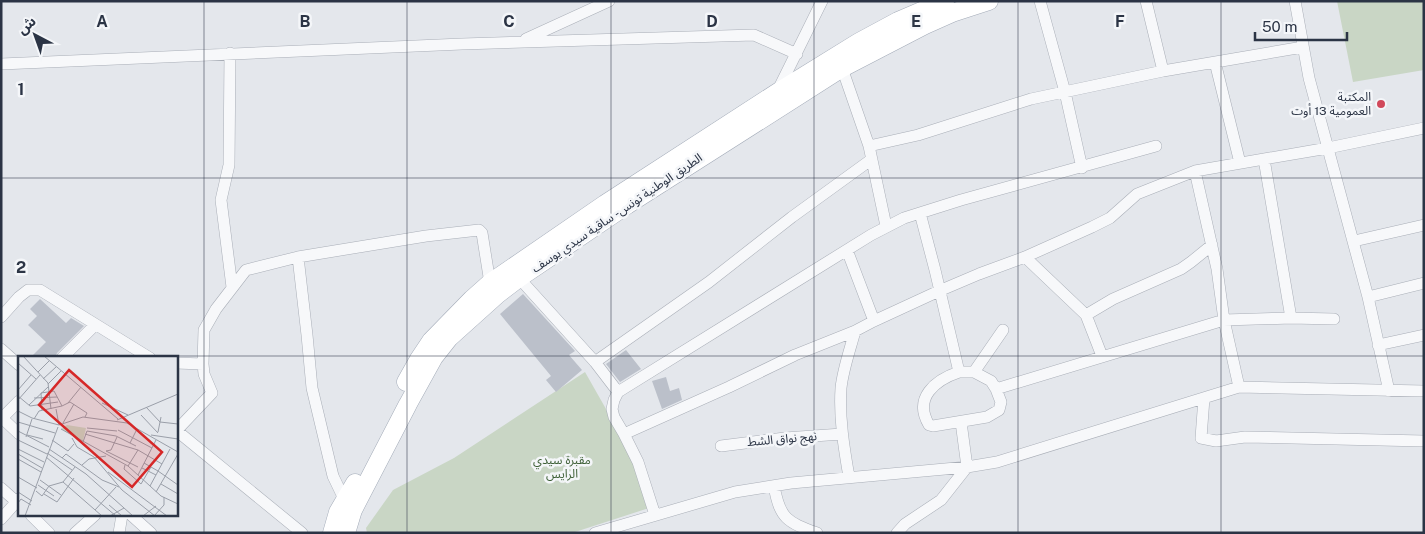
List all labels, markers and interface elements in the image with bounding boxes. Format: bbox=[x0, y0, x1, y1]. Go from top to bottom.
north arrow bbox=[10, 10, 60, 60]
scale bar bbox=[1255, 10, 1348, 42]
text: A bbox=[96, 12, 108, 31]
text: B bbox=[300, 12, 311, 31]
text: C bbox=[503, 12, 515, 31]
text: D bbox=[706, 12, 718, 31]
text: E bbox=[911, 12, 921, 31]
text: F bbox=[1115, 12, 1125, 31]
text: ش bbox=[14, 13, 39, 38]
text: 50 m bbox=[1262, 18, 1297, 35]
text: 1 bbox=[18, 80, 24, 99]
place label: المكتبة العمومية 13 أوت bbox=[1291, 90, 1371, 118]
marker: المكتبة العمومية 13 أوت bbox=[1375, 98, 1387, 110]
street label: الطريق الوطنية تونس - ساقية سيدي يوسف bbox=[529, 150, 707, 278]
text: 2 bbox=[16, 258, 26, 277]
inset map bbox=[18, 356, 178, 516]
street label: نهج نواق الشط bbox=[746, 429, 818, 451]
park label: مقبرة سيدي الرايس bbox=[533, 453, 591, 481]

